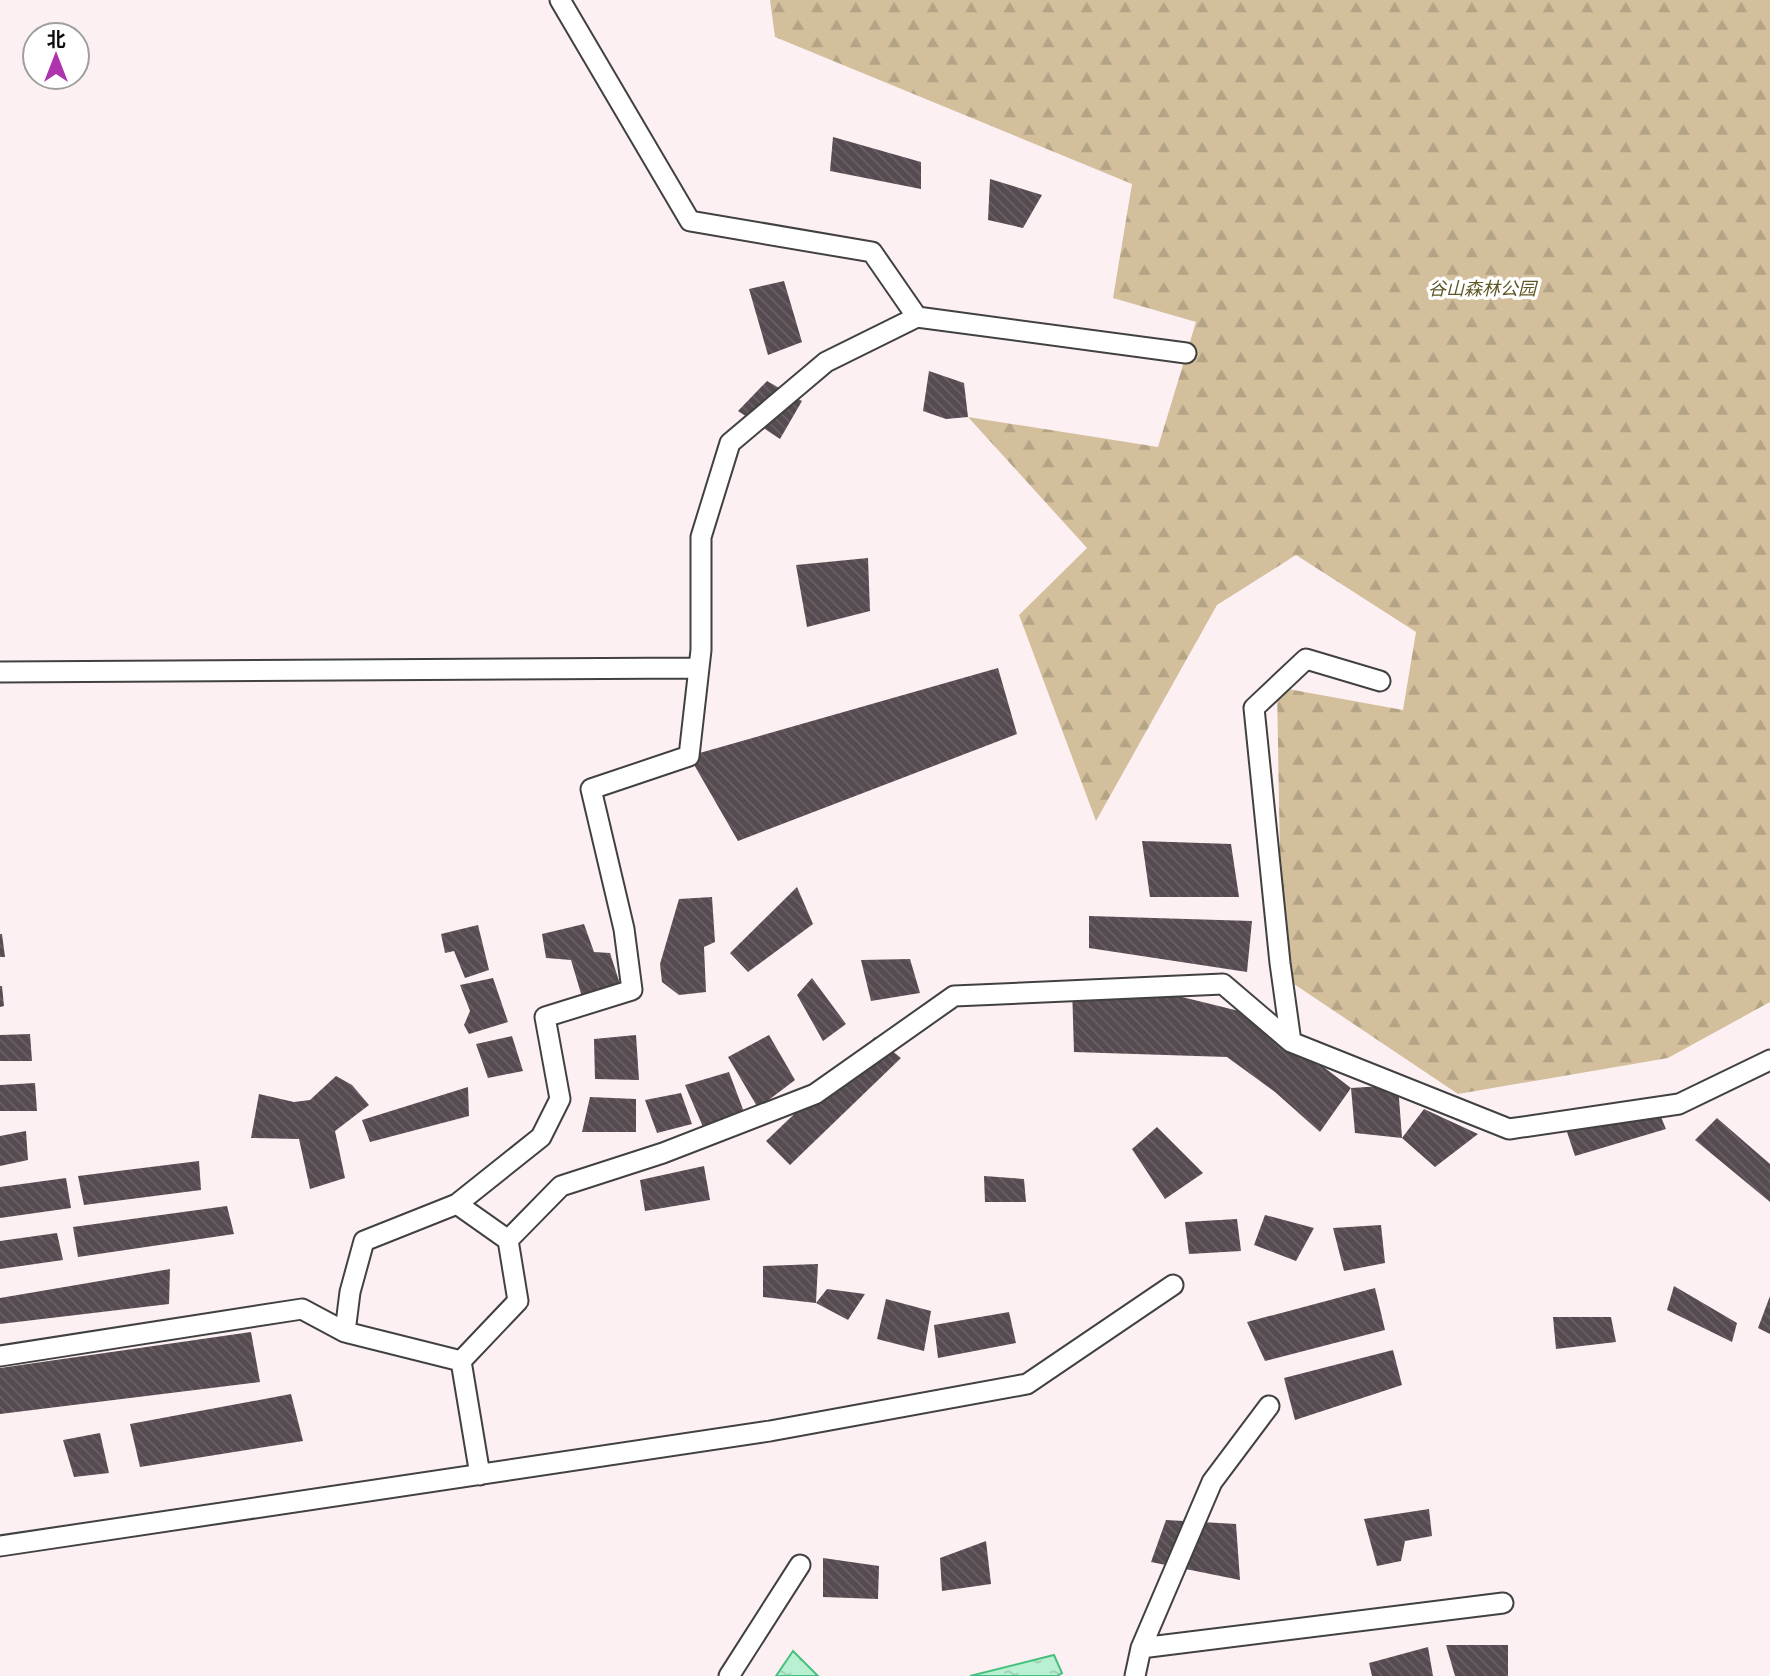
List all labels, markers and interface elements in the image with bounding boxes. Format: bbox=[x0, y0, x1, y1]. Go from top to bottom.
north arrow bbox=[21, 21, 91, 91]
text: 北 bbox=[46, 28, 66, 51]
park label: 谷山森林公园 bbox=[1428, 278, 1539, 300]

